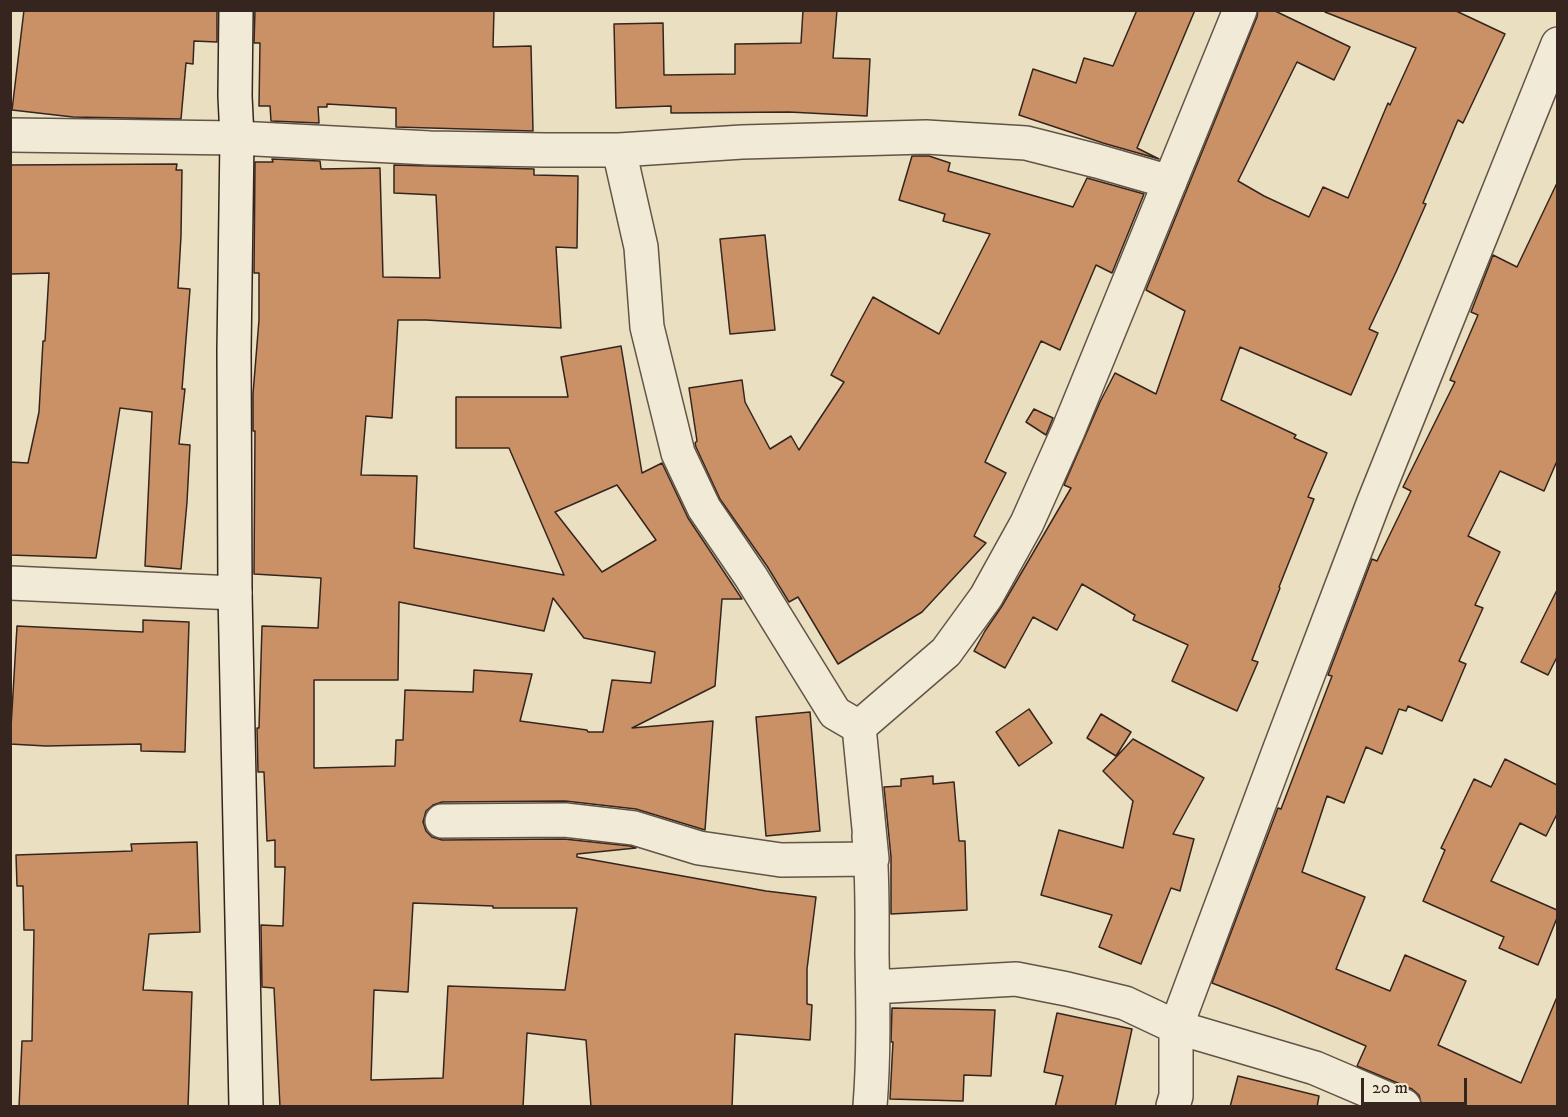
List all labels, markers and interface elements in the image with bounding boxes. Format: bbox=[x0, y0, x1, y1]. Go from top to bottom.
scale bar bbox=[1364, 1066, 1470, 1104]
text: 20 m bbox=[1372, 1077, 1408, 1099]

